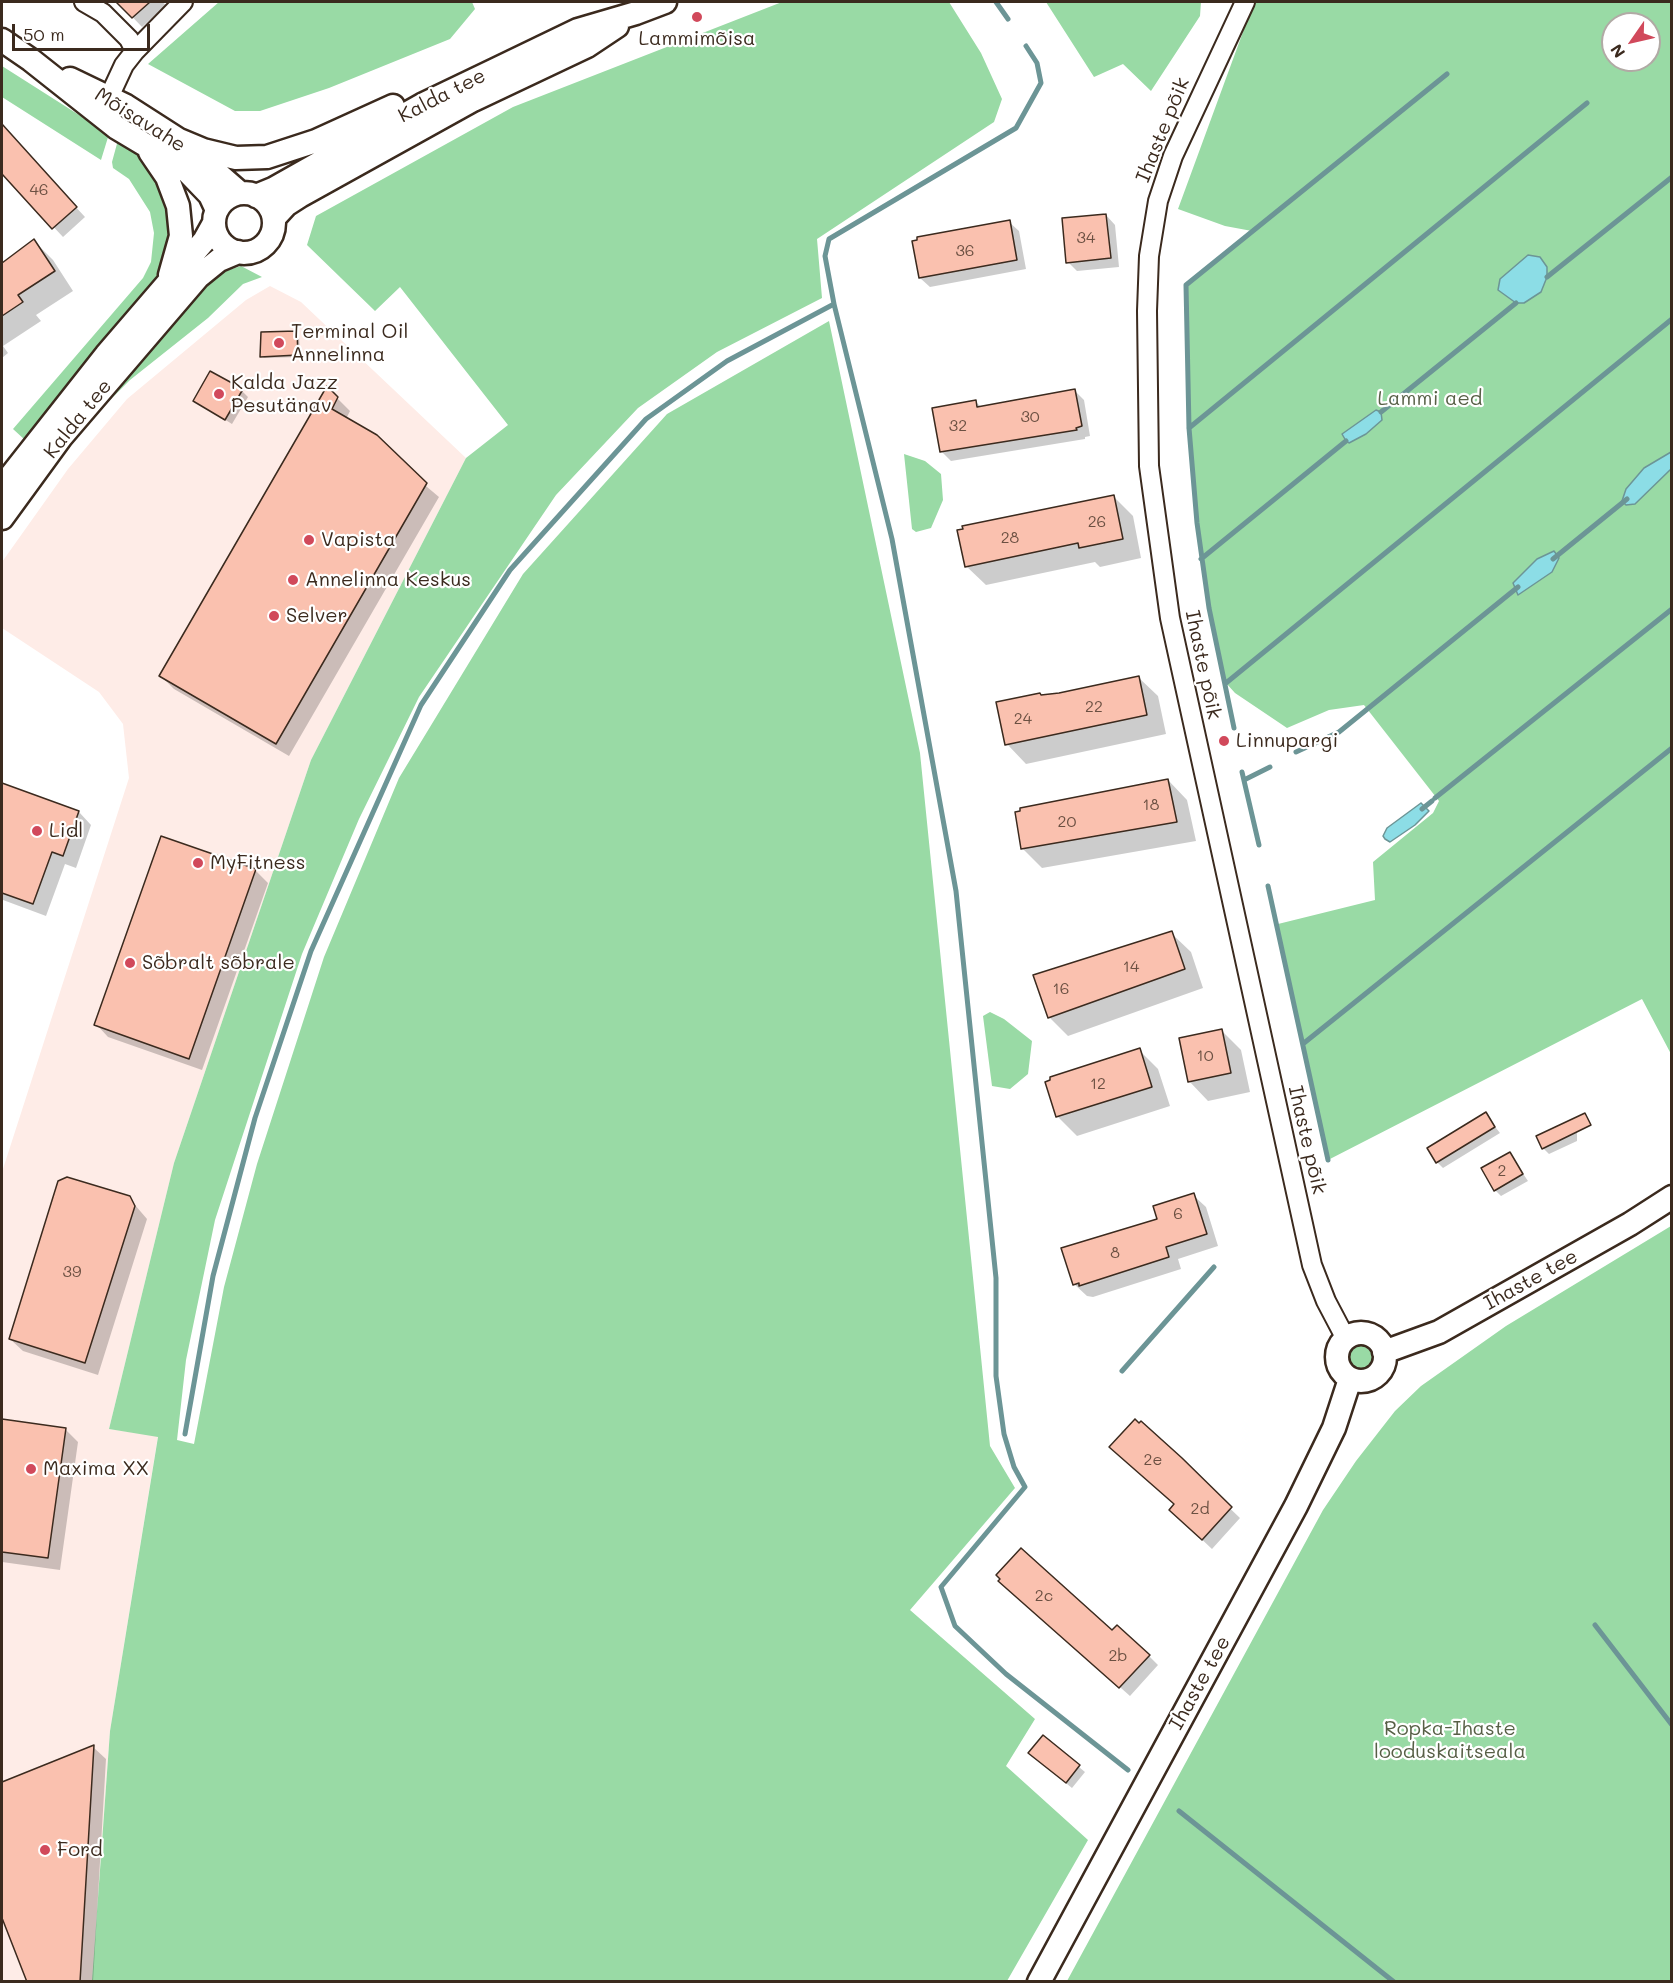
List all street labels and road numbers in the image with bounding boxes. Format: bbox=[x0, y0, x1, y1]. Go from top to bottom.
street label: Kalda tee bbox=[394, 64, 490, 128]
street label: Ihaste põik bbox=[1131, 74, 1195, 186]
street label: Mõisavahe bbox=[90, 83, 190, 157]
street label: Kalda tee bbox=[39, 375, 117, 463]
street label: Ihaste põik bbox=[1180, 608, 1226, 722]
street label: Ihaste põik bbox=[1283, 1083, 1331, 1197]
street label: Ihaste tee bbox=[1480, 1244, 1582, 1316]
street label: Ihaste tee bbox=[1164, 1632, 1236, 1734]

